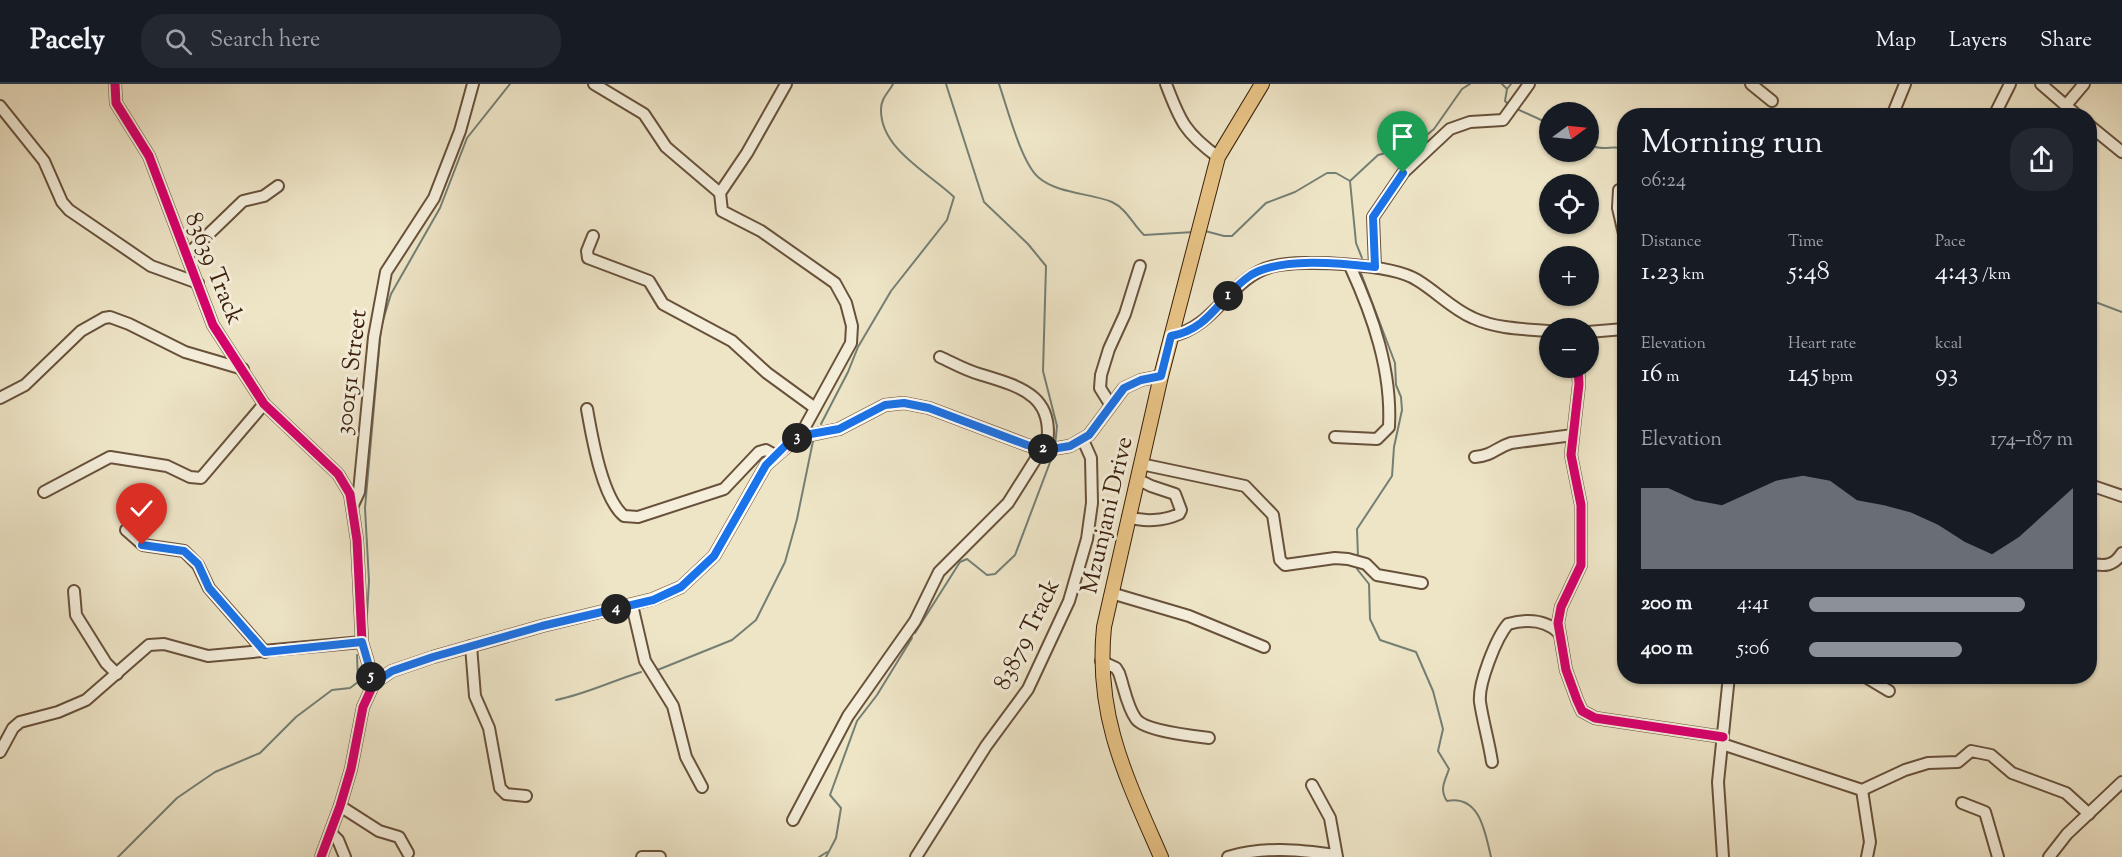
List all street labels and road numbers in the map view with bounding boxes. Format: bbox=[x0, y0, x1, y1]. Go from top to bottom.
street label: 83639 Track bbox=[175, 208, 251, 330]
street label: 300151 Street bbox=[327, 308, 377, 437]
street label: Mzunjani Drive bbox=[1073, 434, 1143, 597]
street label: 83879 Track bbox=[986, 573, 1069, 696]

